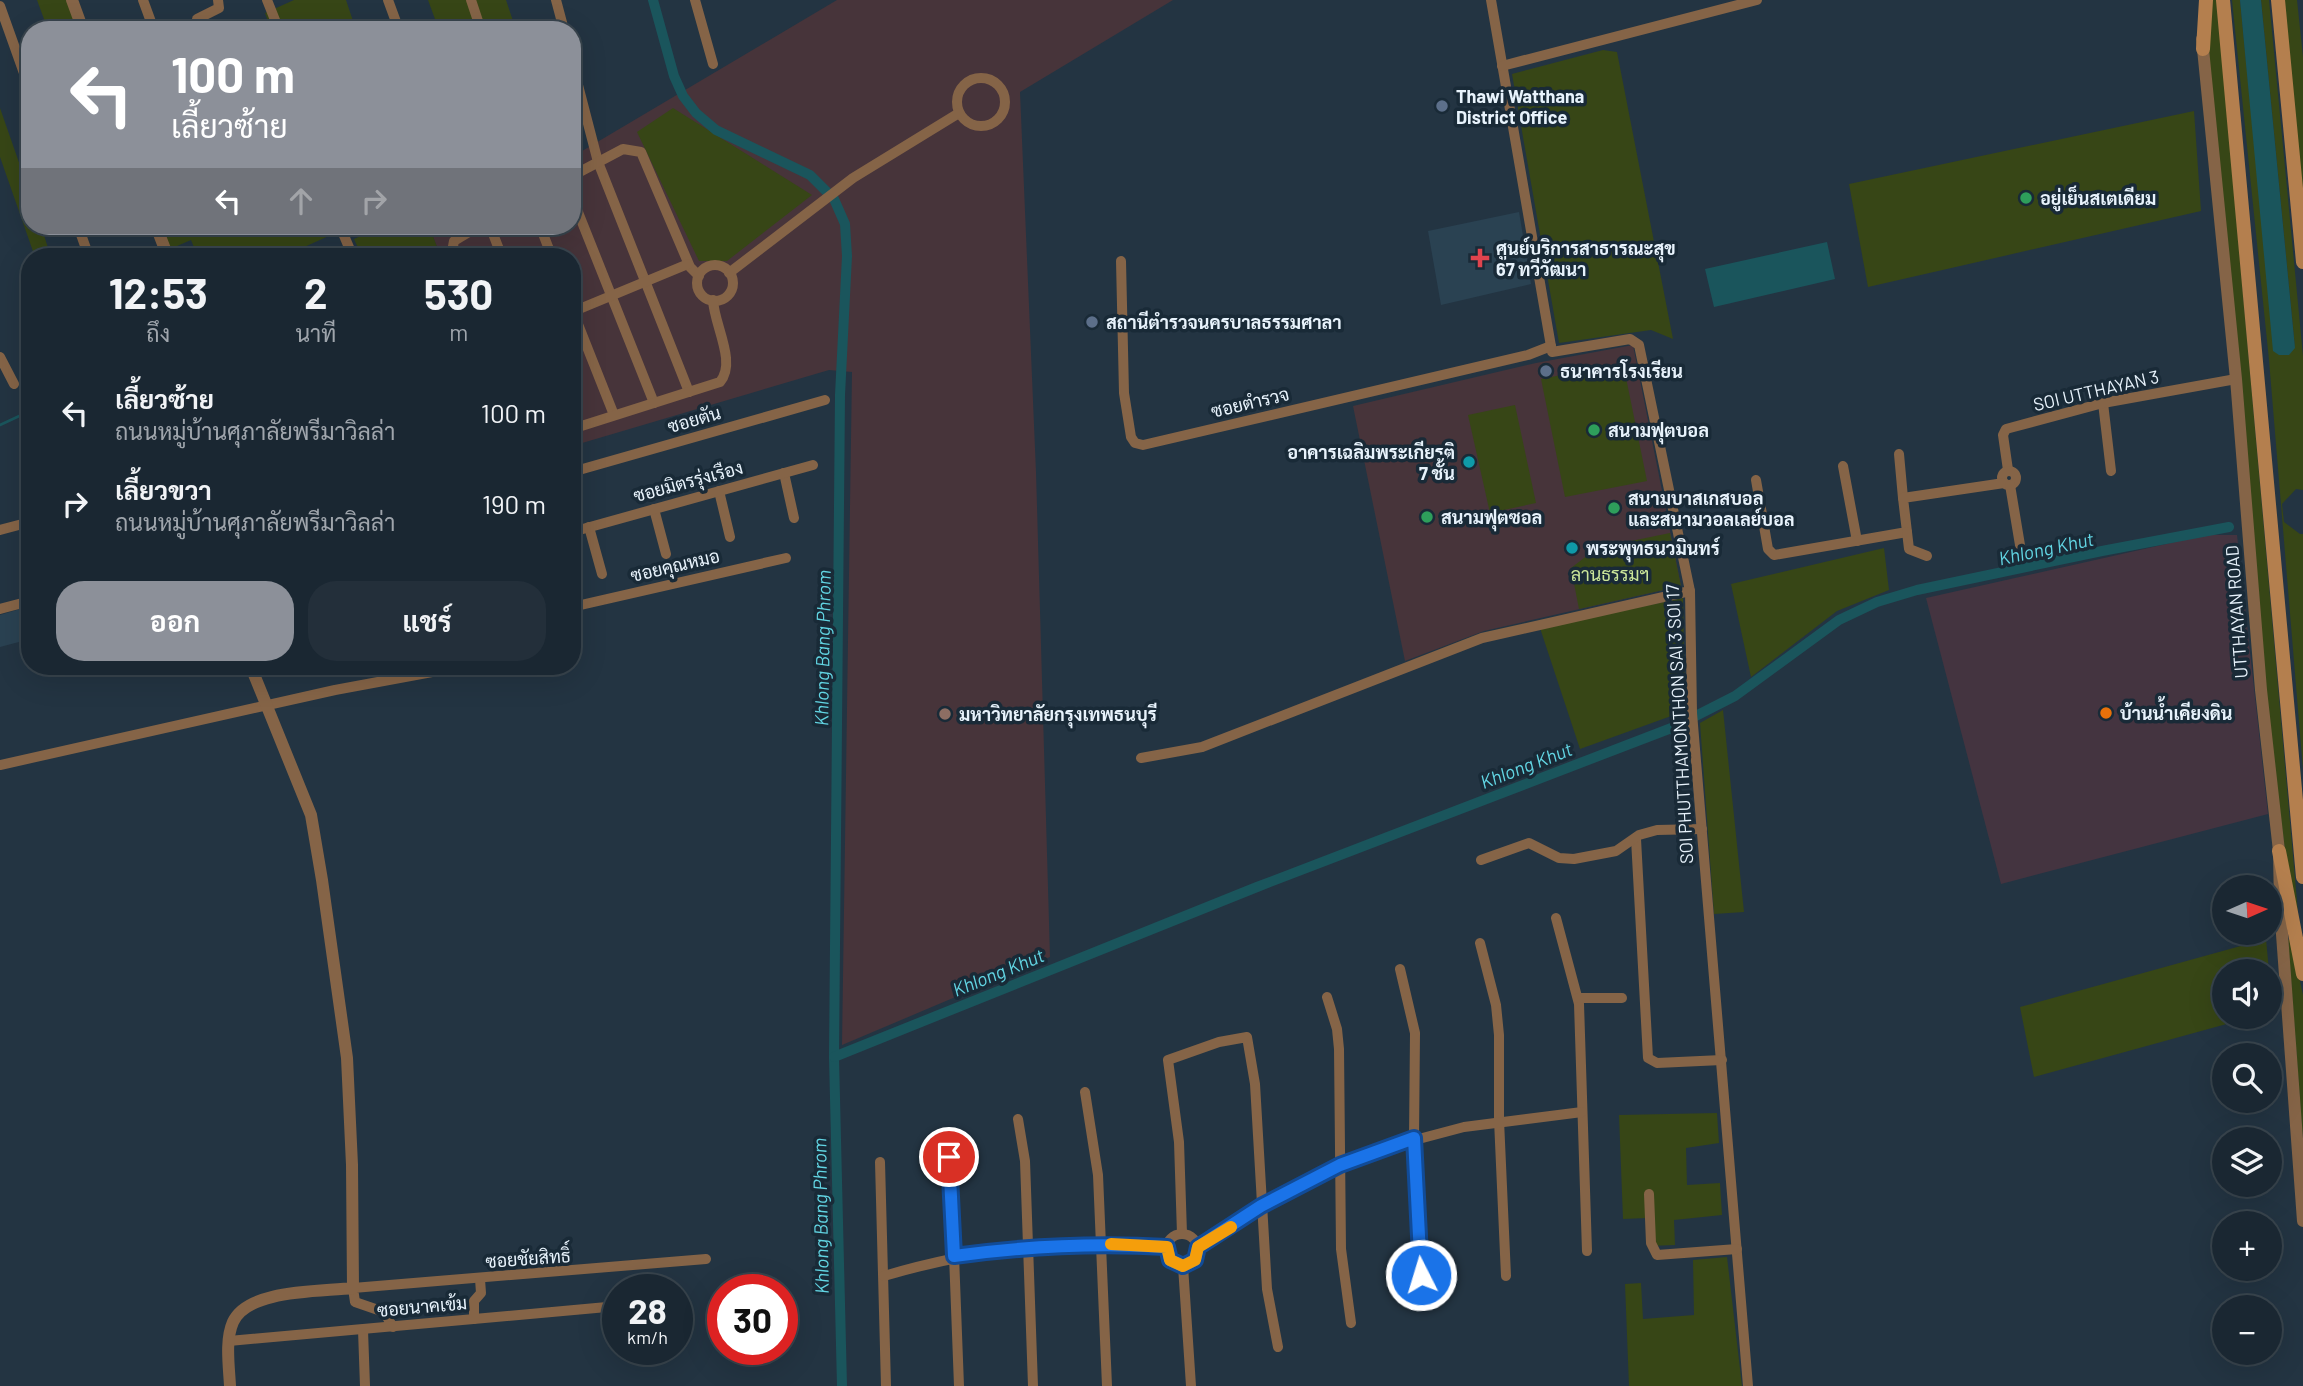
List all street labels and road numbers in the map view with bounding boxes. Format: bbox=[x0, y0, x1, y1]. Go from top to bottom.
street label: SOI UTTHAYAN 3 bbox=[2031, 365, 2161, 415]
street label: ซอยตำรวจ bbox=[1209, 382, 1291, 422]
street label: ซอยตัน bbox=[665, 401, 723, 437]
street label: ซอยมิตรรุ่งเรือง bbox=[631, 456, 746, 508]
street label: ซอยคุณหมอ bbox=[628, 544, 722, 588]
street label: UTTHAYAN ROAD bbox=[2220, 545, 2252, 679]
street label: SOI PHUTTHAMONTHON SAI 3 SOI 17 bbox=[1661, 583, 1697, 864]
street label: ซอยชัยสิทธิ์ bbox=[484, 1240, 571, 1272]
street label: ซอยนาคเข้ม bbox=[376, 1291, 468, 1321]

